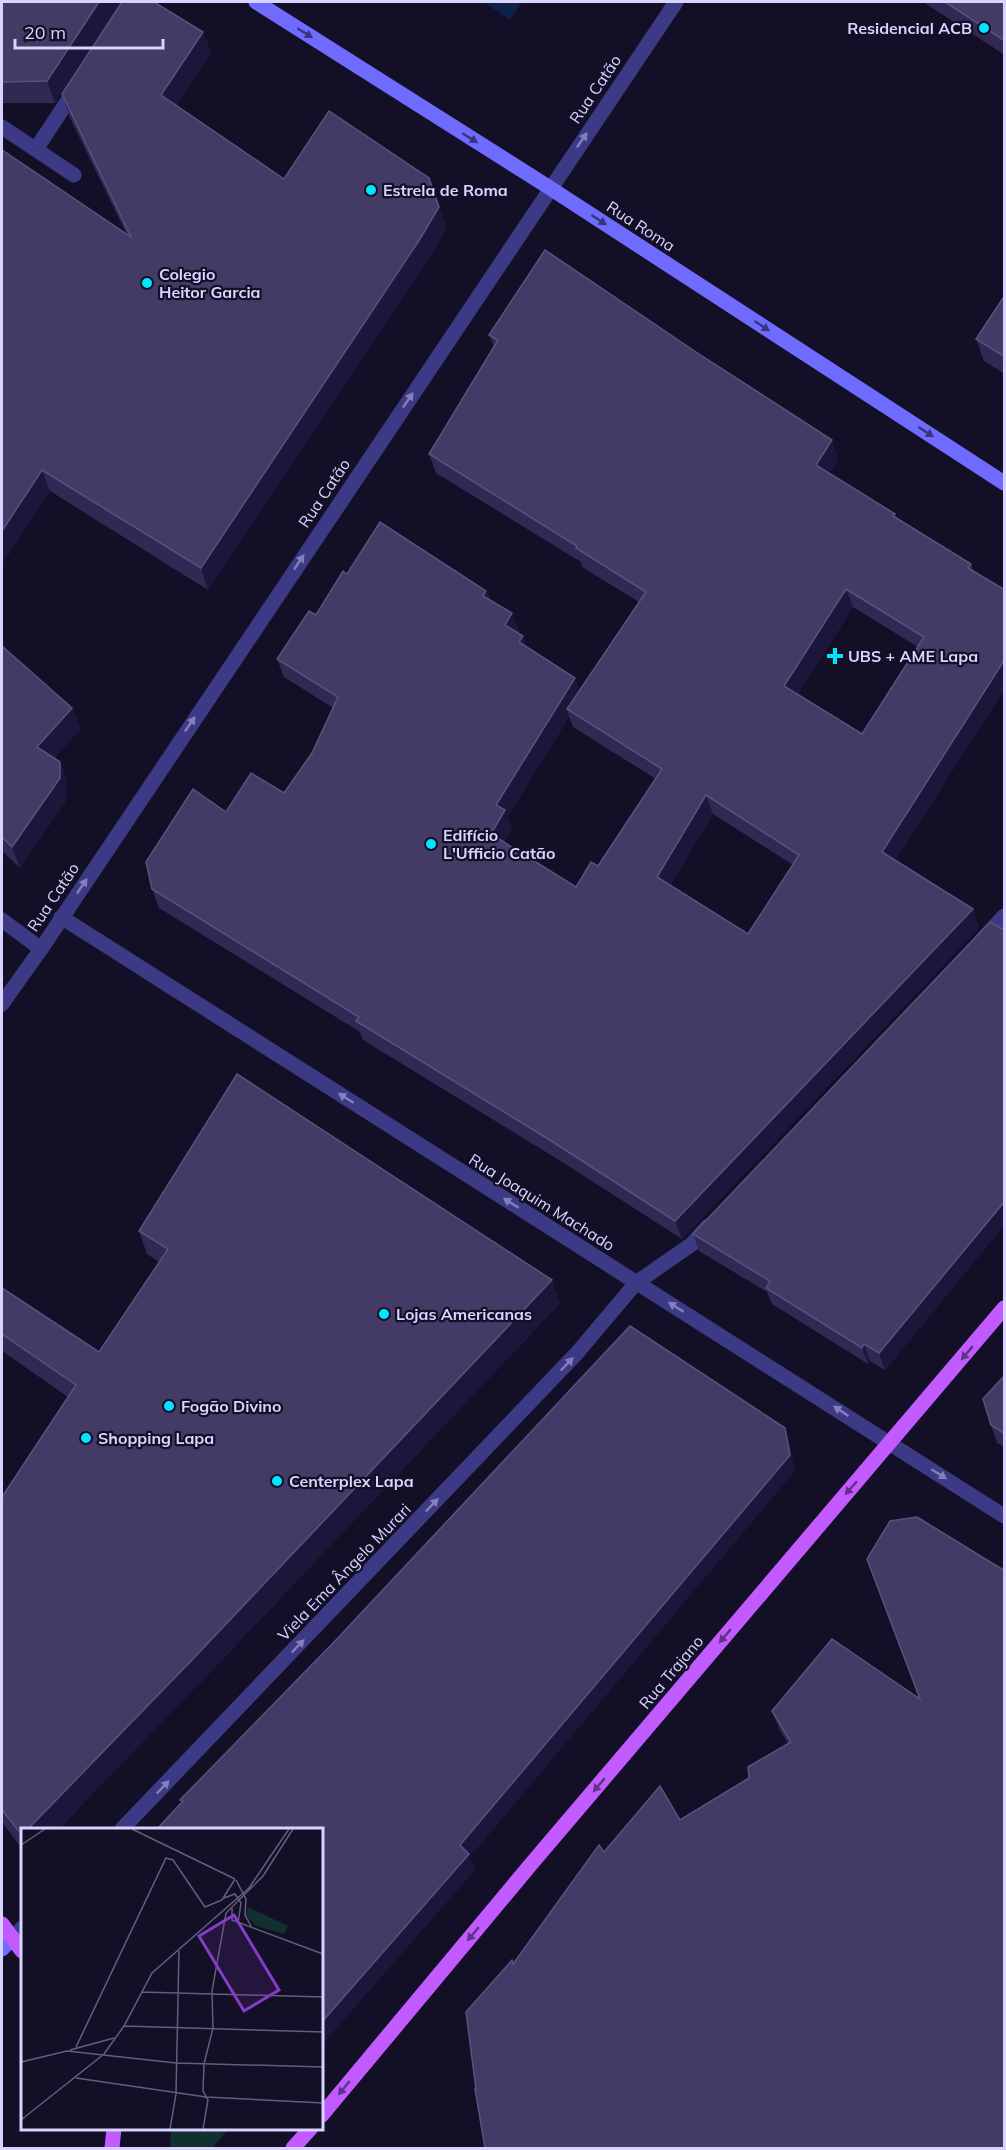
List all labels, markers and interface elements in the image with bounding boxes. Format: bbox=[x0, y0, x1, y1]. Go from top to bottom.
scale bar bbox=[15, 12, 164, 50]
place label: Residencial ACB bbox=[847, 18, 972, 38]
text: 20 m bbox=[24, 21, 66, 44]
marker: Residencial ACB bbox=[977, 21, 991, 35]
one-way arrow bbox=[297, 27, 313, 39]
street label: Rua Catão bbox=[565, 51, 625, 127]
one-way arrow bbox=[462, 132, 478, 143]
one-way arrow bbox=[577, 132, 588, 148]
place label: Estrela de Roma bbox=[383, 180, 508, 200]
marker: Estrela de Roma bbox=[364, 183, 378, 197]
street label: Rua Roma bbox=[603, 196, 679, 256]
one-way arrow bbox=[590, 215, 607, 226]
place label: Colegio Heitor Garcia bbox=[159, 264, 261, 302]
marker: Colegio Heitor Garcia bbox=[140, 276, 154, 290]
one-way arrow bbox=[754, 321, 771, 332]
one-way arrow bbox=[402, 393, 414, 409]
one-way arrow bbox=[918, 426, 934, 437]
street label: Rua Catão bbox=[294, 455, 354, 531]
one-way arrow bbox=[293, 555, 305, 571]
place label: UBS + AME Lapa bbox=[848, 646, 978, 666]
marker: UBS + AME Lapa bbox=[826, 647, 844, 665]
one-way arrow bbox=[184, 716, 195, 732]
place label: Edifício L'Ufficio Catão bbox=[443, 825, 555, 863]
marker: Edifício L'Ufficio Catão bbox=[424, 837, 438, 851]
street label: Rua Catão bbox=[23, 859, 83, 935]
one-way arrow bbox=[76, 879, 88, 895]
one-way arrow bbox=[338, 1093, 354, 1104]
street label: Rua Joaquim Machado bbox=[466, 1149, 618, 1255]
one-way arrow bbox=[503, 1197, 519, 1208]
one-way arrow bbox=[668, 1301, 684, 1312]
place label: Lojas Americanas bbox=[396, 1304, 532, 1324]
marker: Lojas Americanas bbox=[377, 1307, 391, 1321]
one-way arrow bbox=[960, 1345, 973, 1361]
one-way arrow bbox=[559, 1358, 573, 1372]
place label: Fogão Divino bbox=[181, 1396, 281, 1416]
marker: Fogão Divino bbox=[162, 1399, 176, 1413]
one-way arrow bbox=[832, 1405, 849, 1416]
place label: Shopping Lapa bbox=[98, 1428, 214, 1448]
marker: Shopping Lapa bbox=[79, 1431, 93, 1445]
one-way arrow bbox=[931, 1469, 947, 1480]
place label: Centerplex Lapa bbox=[289, 1471, 414, 1491]
marker: Centerplex Lapa bbox=[270, 1474, 284, 1488]
one-way arrow bbox=[845, 1480, 858, 1495]
one-way arrow bbox=[425, 1498, 439, 1513]
street label: Viela Ema Ângelo Murari bbox=[273, 1499, 415, 1645]
one-way arrow bbox=[719, 1628, 732, 1643]
street label: Rua Trajano bbox=[634, 1631, 708, 1713]
one-way arrow bbox=[290, 1640, 304, 1654]
one-way arrow bbox=[592, 1777, 605, 1793]
one-way arrow bbox=[155, 1781, 169, 1795]
inset map bbox=[21, 1828, 322, 2129]
one-way arrow bbox=[467, 1926, 480, 1941]
one-way arrow bbox=[337, 2080, 350, 2096]

